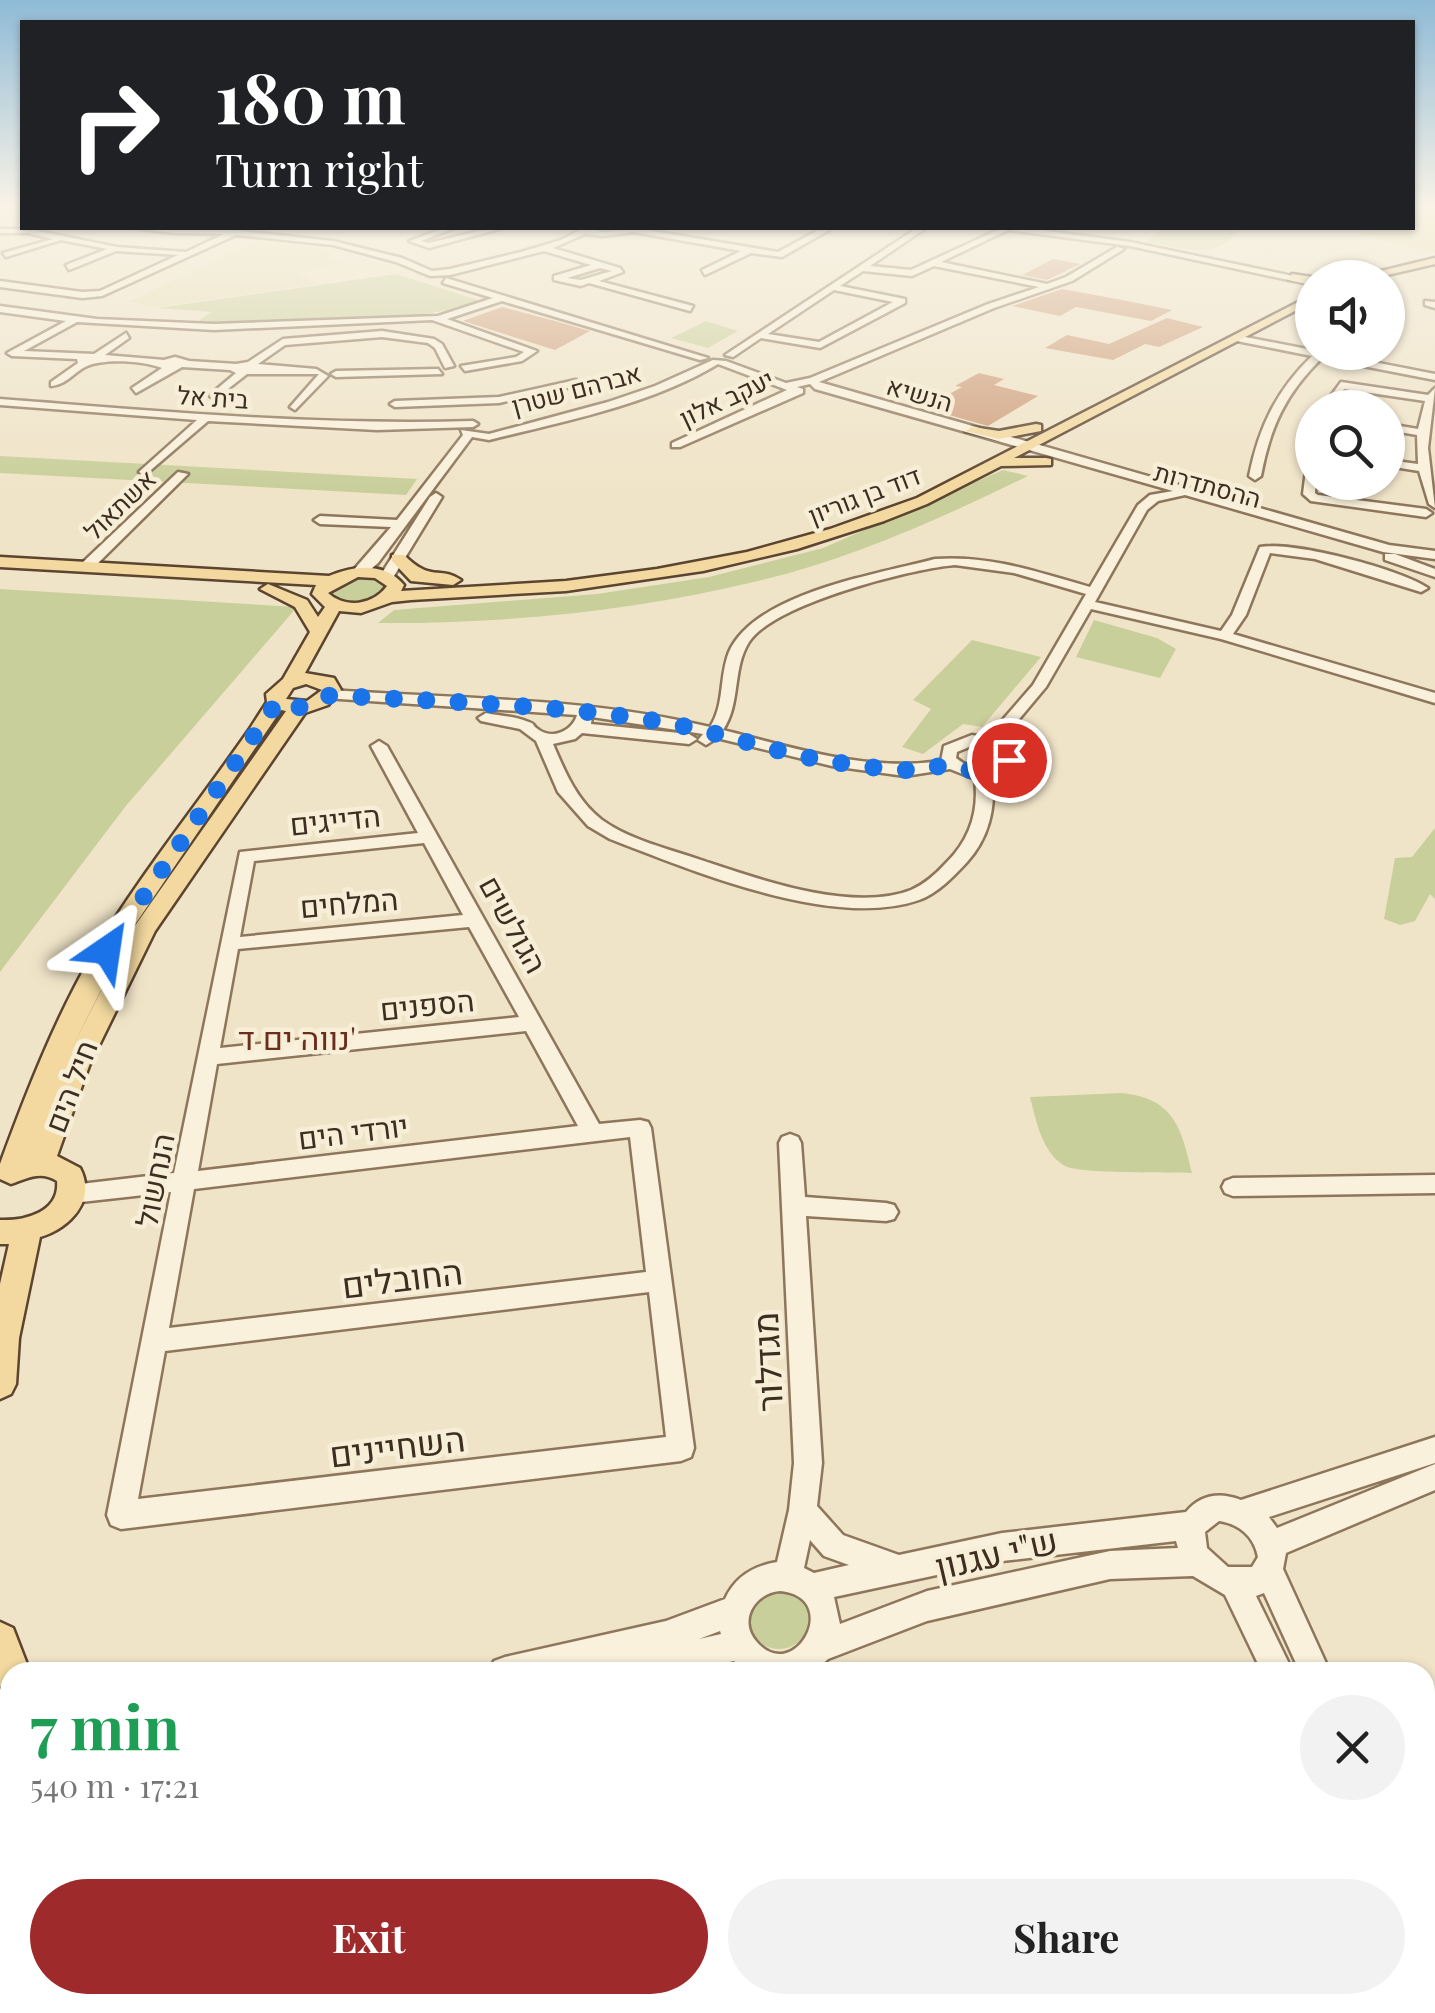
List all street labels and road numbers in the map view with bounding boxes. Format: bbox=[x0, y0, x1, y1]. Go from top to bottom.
street label: אברהם שטרן bbox=[507, 355, 645, 421]
street label: יעקב אלון bbox=[674, 361, 778, 433]
street label: הנשיא bbox=[883, 368, 957, 418]
street label: בית אל bbox=[176, 377, 250, 415]
street label: ההסתדרות bbox=[1151, 454, 1265, 514]
street label: דוד בן גוריון bbox=[803, 458, 925, 530]
street label: אשתאול bbox=[76, 462, 162, 546]
street label: הדייגים bbox=[288, 794, 382, 844]
street label: הגולשים bbox=[471, 868, 557, 980]
street label: המלחים bbox=[298, 878, 400, 926]
street label: הספנים bbox=[378, 979, 476, 1029]
street label: חיל הים bbox=[34, 1034, 106, 1138]
street label: יורדי הים bbox=[296, 1104, 410, 1158]
street label: הנחשול bbox=[125, 1130, 183, 1230]
street label: החובלים bbox=[339, 1246, 465, 1308]
street label: מגדלור bbox=[740, 1311, 792, 1413]
street label: השחיינים bbox=[327, 1413, 467, 1477]
street label: ש"י עגנון bbox=[930, 1515, 1062, 1589]

